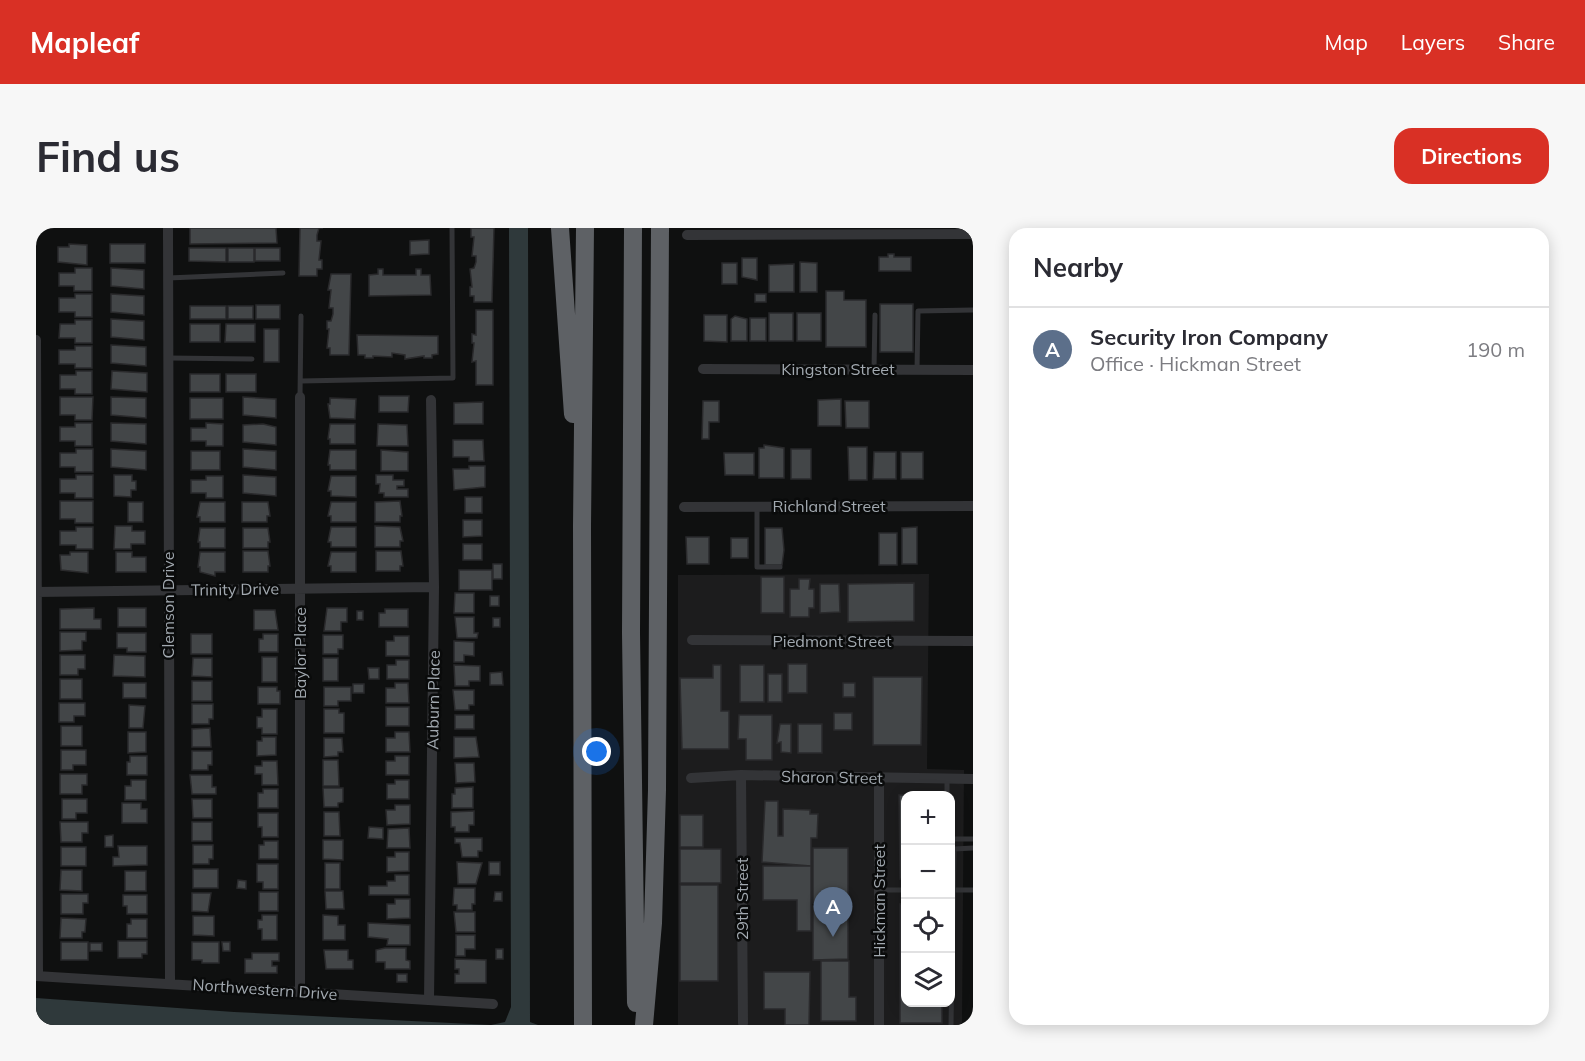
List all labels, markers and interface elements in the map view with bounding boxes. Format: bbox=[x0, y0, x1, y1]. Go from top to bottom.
text: Mapleaf bbox=[30, 25, 139, 60]
text: Map bbox=[1325, 29, 1368, 55]
text: Layers bbox=[1401, 29, 1465, 55]
text: Share bbox=[1498, 29, 1555, 55]
button: Directions bbox=[1394, 128, 1549, 184]
text: Find us bbox=[36, 130, 180, 183]
text: Nearby bbox=[1033, 251, 1123, 284]
text: Security Iron Company bbox=[1090, 323, 1328, 351]
text: A bbox=[1045, 337, 1060, 362]
text: 190 m bbox=[1466, 337, 1525, 362]
text: Office · Hickman Street bbox=[1090, 351, 1301, 376]
street label: Kingston Street bbox=[781, 359, 895, 379]
street label: Richland Street bbox=[773, 496, 886, 516]
street label: Clemson Drive bbox=[158, 552, 178, 658]
street label: Trinity Drive bbox=[191, 578, 279, 600]
street label: Baylor Place bbox=[290, 607, 310, 699]
street label: Piedmont Street bbox=[772, 631, 892, 651]
street label: Auburn Place bbox=[422, 650, 444, 750]
your location bbox=[582, 737, 611, 766]
street label: Sharon Street bbox=[781, 766, 883, 788]
map controls bbox=[901, 791, 955, 1007]
button: + bbox=[901, 791, 955, 845]
street label: Hickman Street bbox=[869, 844, 889, 958]
button: − bbox=[901, 845, 955, 899]
street label: 29th Street bbox=[732, 857, 752, 940]
pin: A bbox=[814, 888, 852, 937]
button: locate bbox=[901, 899, 955, 953]
button: layers bbox=[901, 953, 955, 1007]
street label: Northwestern Drive bbox=[192, 974, 338, 1004]

